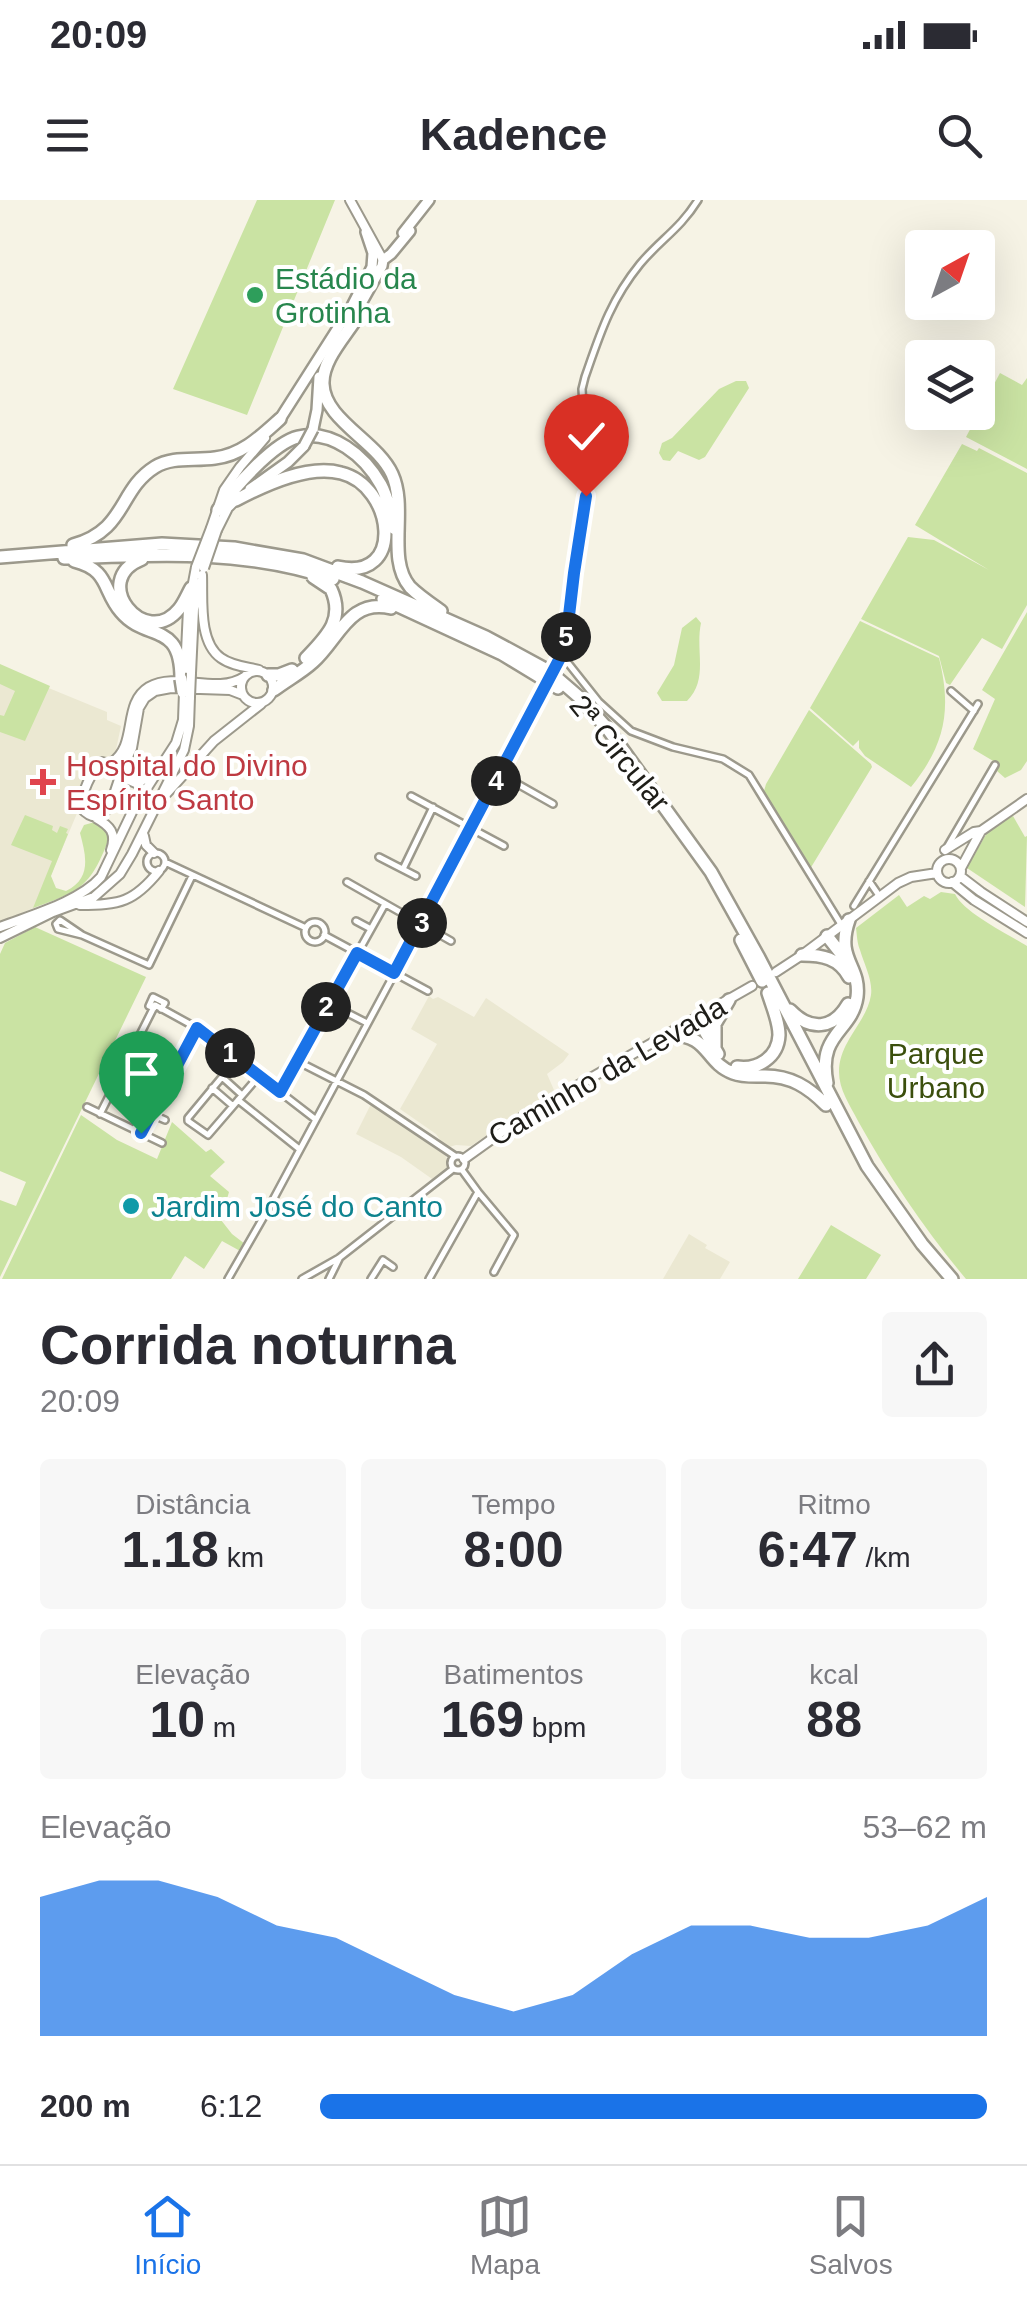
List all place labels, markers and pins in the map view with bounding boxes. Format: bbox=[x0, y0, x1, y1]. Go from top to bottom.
place label: Estádio da Grotinha bbox=[275, 262, 417, 329]
marker: Estádio da Grotinha bbox=[244, 284, 266, 306]
pin bbox=[544, 394, 629, 497]
pin: 5 bbox=[541, 612, 591, 662]
place label: Hospital do Divino Espírito Santo bbox=[66, 749, 308, 816]
pin: 4 bbox=[471, 756, 521, 806]
marker: Hospital do Divino Espírito Santo bbox=[30, 769, 56, 795]
pin: 3 bbox=[397, 898, 447, 948]
pin: 2 bbox=[301, 982, 351, 1032]
pin: 1 bbox=[205, 1028, 255, 1078]
pin bbox=[99, 1031, 184, 1134]
place label: Jardim José do Canto bbox=[151, 1190, 443, 1223]
marker: Jardim José do Canto bbox=[120, 1195, 142, 1217]

